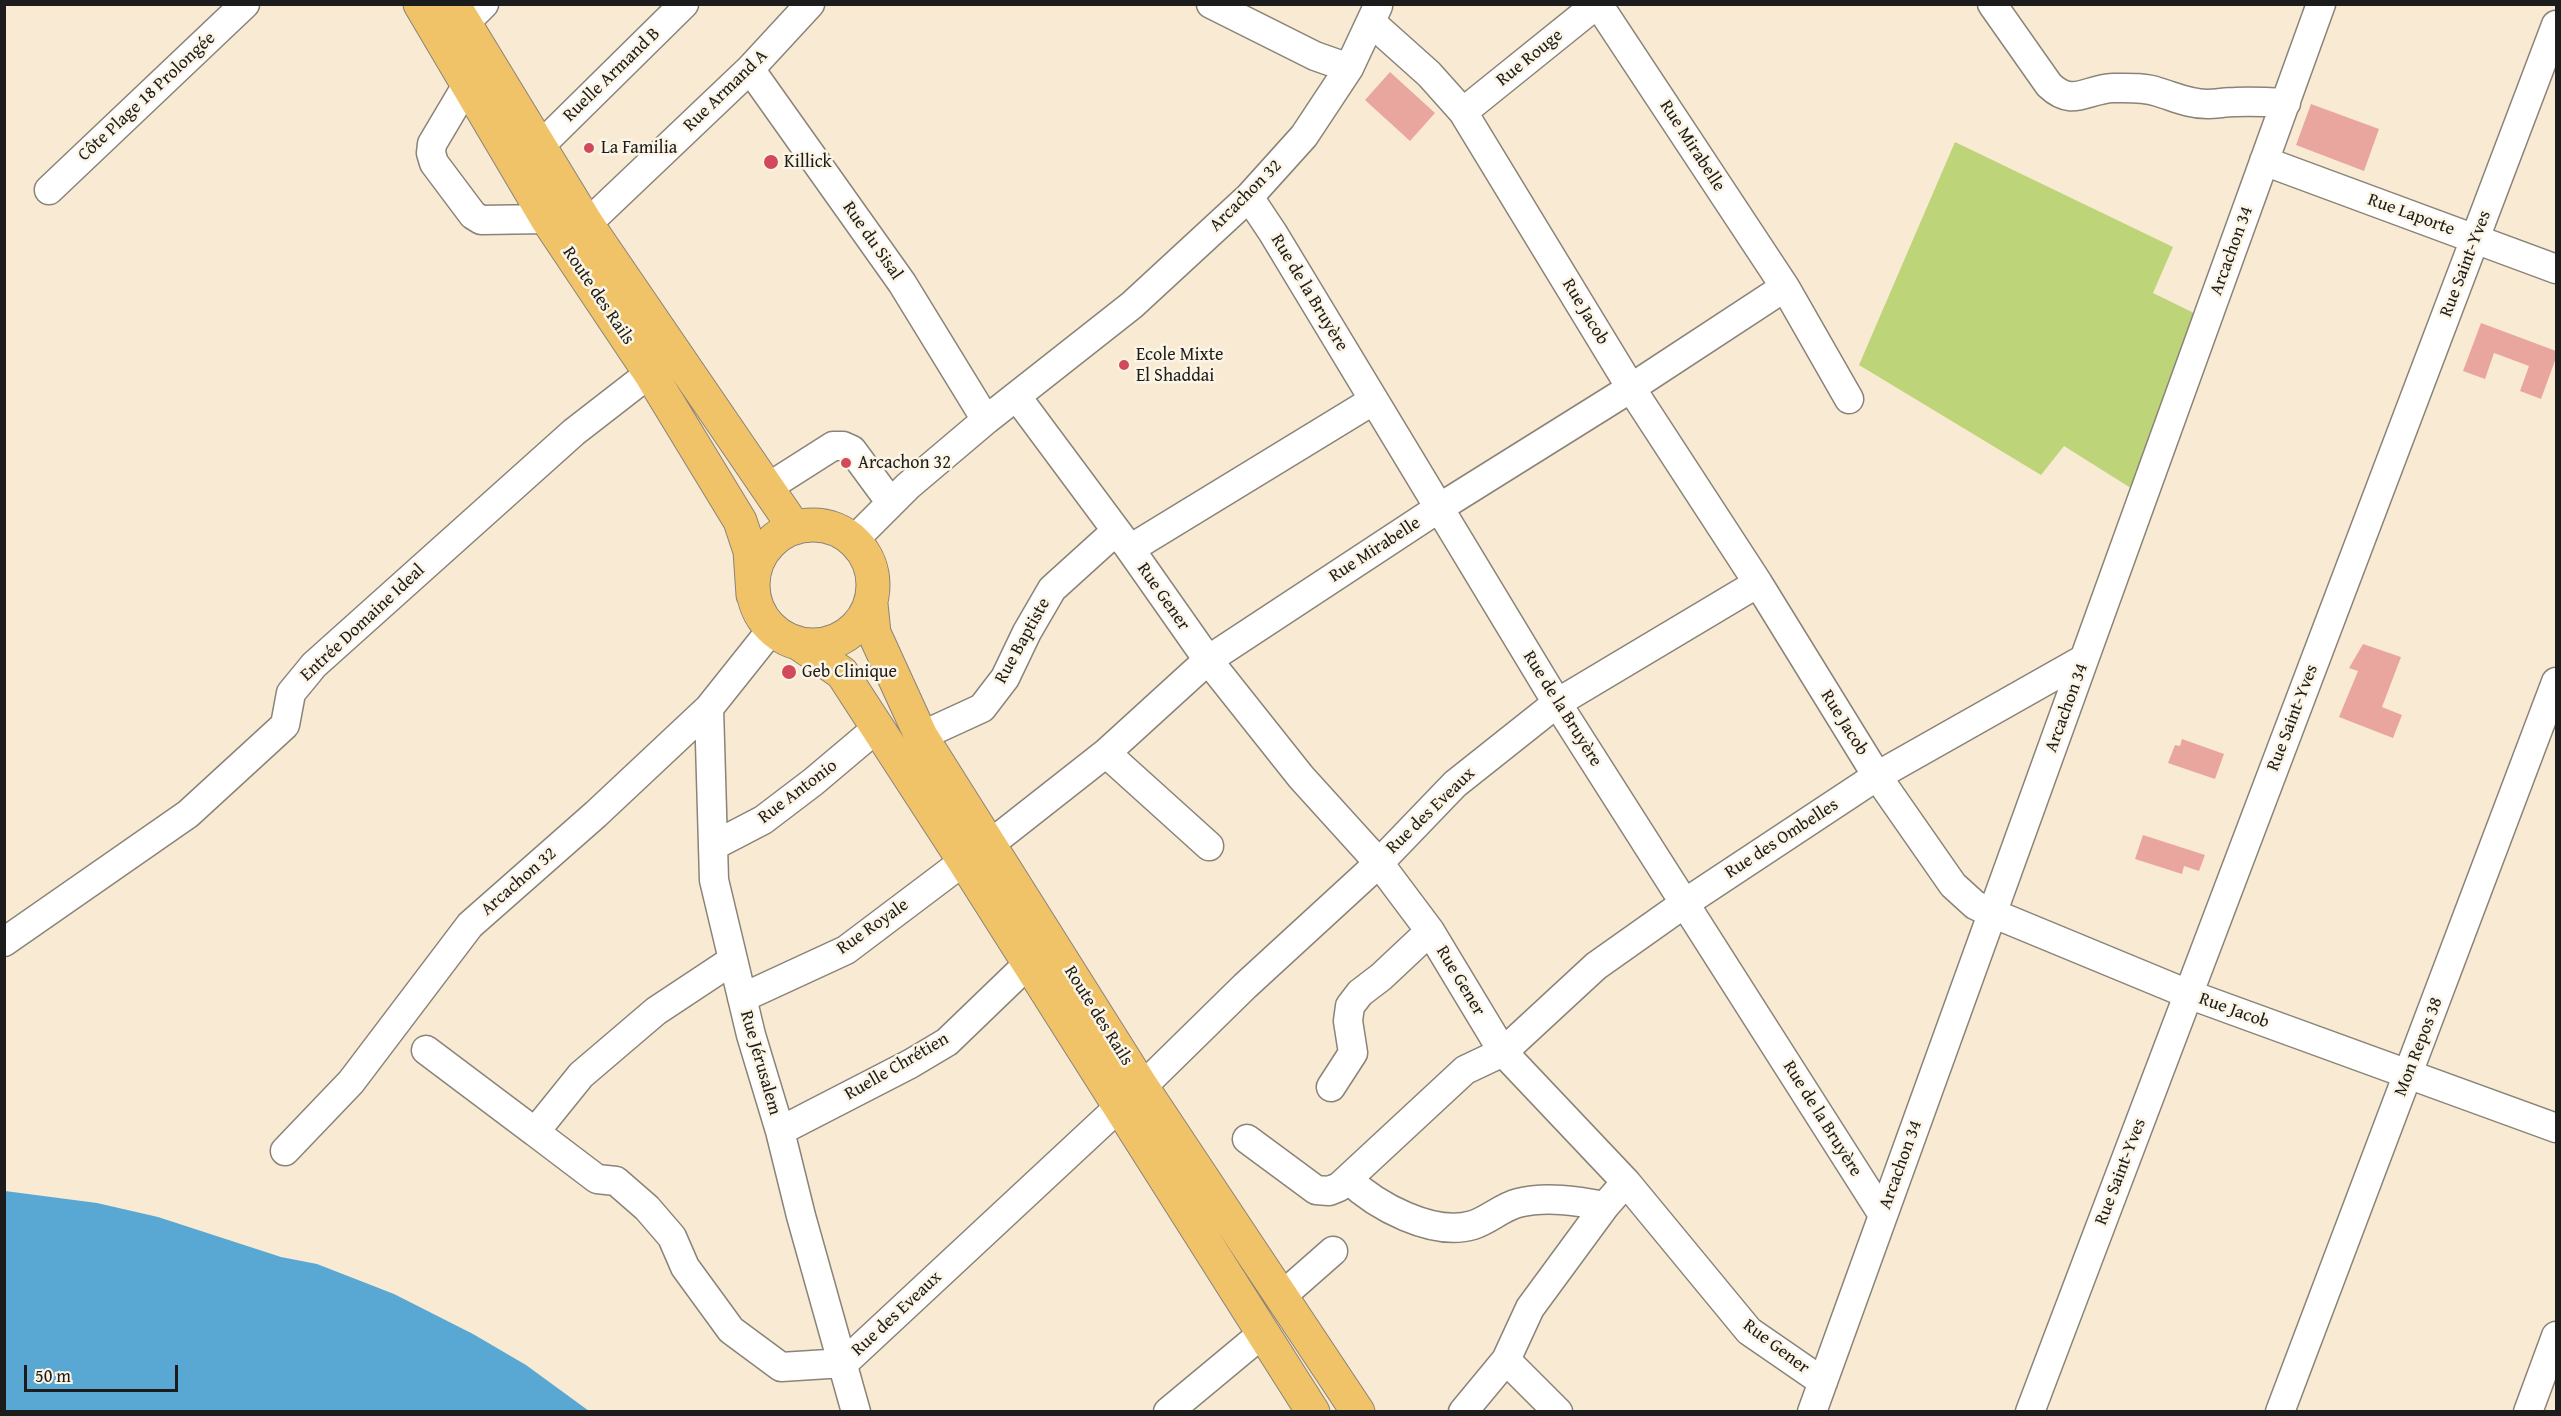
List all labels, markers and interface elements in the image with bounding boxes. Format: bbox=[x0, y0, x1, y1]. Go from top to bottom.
street label: Ruelle Armand B bbox=[559, 23, 665, 127]
street label: Rue Rouge bbox=[1492, 25, 1568, 91]
street label: Côte Plage 18 Prolongée bbox=[74, 28, 220, 166]
street label: Rue Armand A bbox=[679, 45, 773, 137]
street label: Rue Mirabelle bbox=[1655, 96, 1729, 196]
place label: La Familia bbox=[601, 137, 677, 159]
marker: La Familia bbox=[582, 141, 596, 155]
place label: Killick bbox=[784, 151, 832, 173]
marker: Killick bbox=[762, 153, 780, 171]
street label: Arcachon 32 bbox=[1205, 155, 1287, 237]
street label: Rue Laporte bbox=[2365, 189, 2457, 241]
street label: Rue du Sisal bbox=[837, 198, 907, 284]
street label: Arcachon 34 bbox=[2206, 204, 2258, 298]
street label: Rue Saint-Yves bbox=[2436, 208, 2496, 320]
street label: Rue de la Bruyère bbox=[1266, 231, 1352, 355]
street label: Route des Rails bbox=[557, 243, 639, 349]
street label: Rue Jacob bbox=[1557, 275, 1613, 349]
place label: Ecole Mixte El Shaddai bbox=[1136, 344, 1224, 386]
marker: Ecole Mixte El Shaddai bbox=[1117, 358, 1131, 372]
place label: Arcachon 32 bbox=[858, 452, 951, 474]
marker: Arcachon 32 bbox=[839, 456, 853, 470]
street label: Rue Mirabelle bbox=[1325, 513, 1425, 587]
street label: Rue Gener bbox=[1132, 559, 1194, 635]
street label: Entrée Domaine Ideal bbox=[296, 560, 430, 686]
street label: Rue Baptiste bbox=[991, 595, 1055, 687]
street label: Rue de la Bruyère bbox=[1518, 647, 1606, 771]
place label: Geb Clinique bbox=[802, 661, 897, 683]
street label: Arcachon 34 bbox=[2041, 661, 2093, 755]
street label: Rue Saint-Yves bbox=[2263, 662, 2323, 774]
marker: Geb Clinique bbox=[780, 663, 798, 681]
street label: Rue Jacob bbox=[1815, 686, 1873, 760]
street label: Rue Antonio bbox=[754, 755, 842, 829]
street label: Rue des Eveaux bbox=[1382, 763, 1480, 859]
street label: Rue des Ombelles bbox=[1721, 794, 1843, 884]
street label: Arcachon 32 bbox=[477, 843, 561, 921]
street label: Rue Royale bbox=[833, 894, 913, 960]
street label: Rue Gener bbox=[1431, 942, 1489, 1020]
street label: Route des Rails bbox=[1059, 962, 1137, 1070]
street label: Rue Jacob bbox=[2196, 988, 2272, 1034]
street label: Mon Repos 38 bbox=[2390, 995, 2448, 1099]
street label: Rue Jérusalem bbox=[735, 1008, 785, 1118]
street label: Ruelle Chrétien bbox=[841, 1028, 953, 1106]
street label: Rue de la Bruyère bbox=[1778, 1057, 1866, 1181]
street label: Rue Saint-Yves bbox=[2091, 1116, 2151, 1228]
street label: Arcachon 34 bbox=[1875, 1118, 1927, 1212]
street label: Rue des Eveaux bbox=[848, 1267, 946, 1361]
street label: Rue Gener bbox=[1739, 1315, 1813, 1379]
scale bar bbox=[27, 1353, 182, 1391]
text: 50 m bbox=[35, 1362, 71, 1389]

